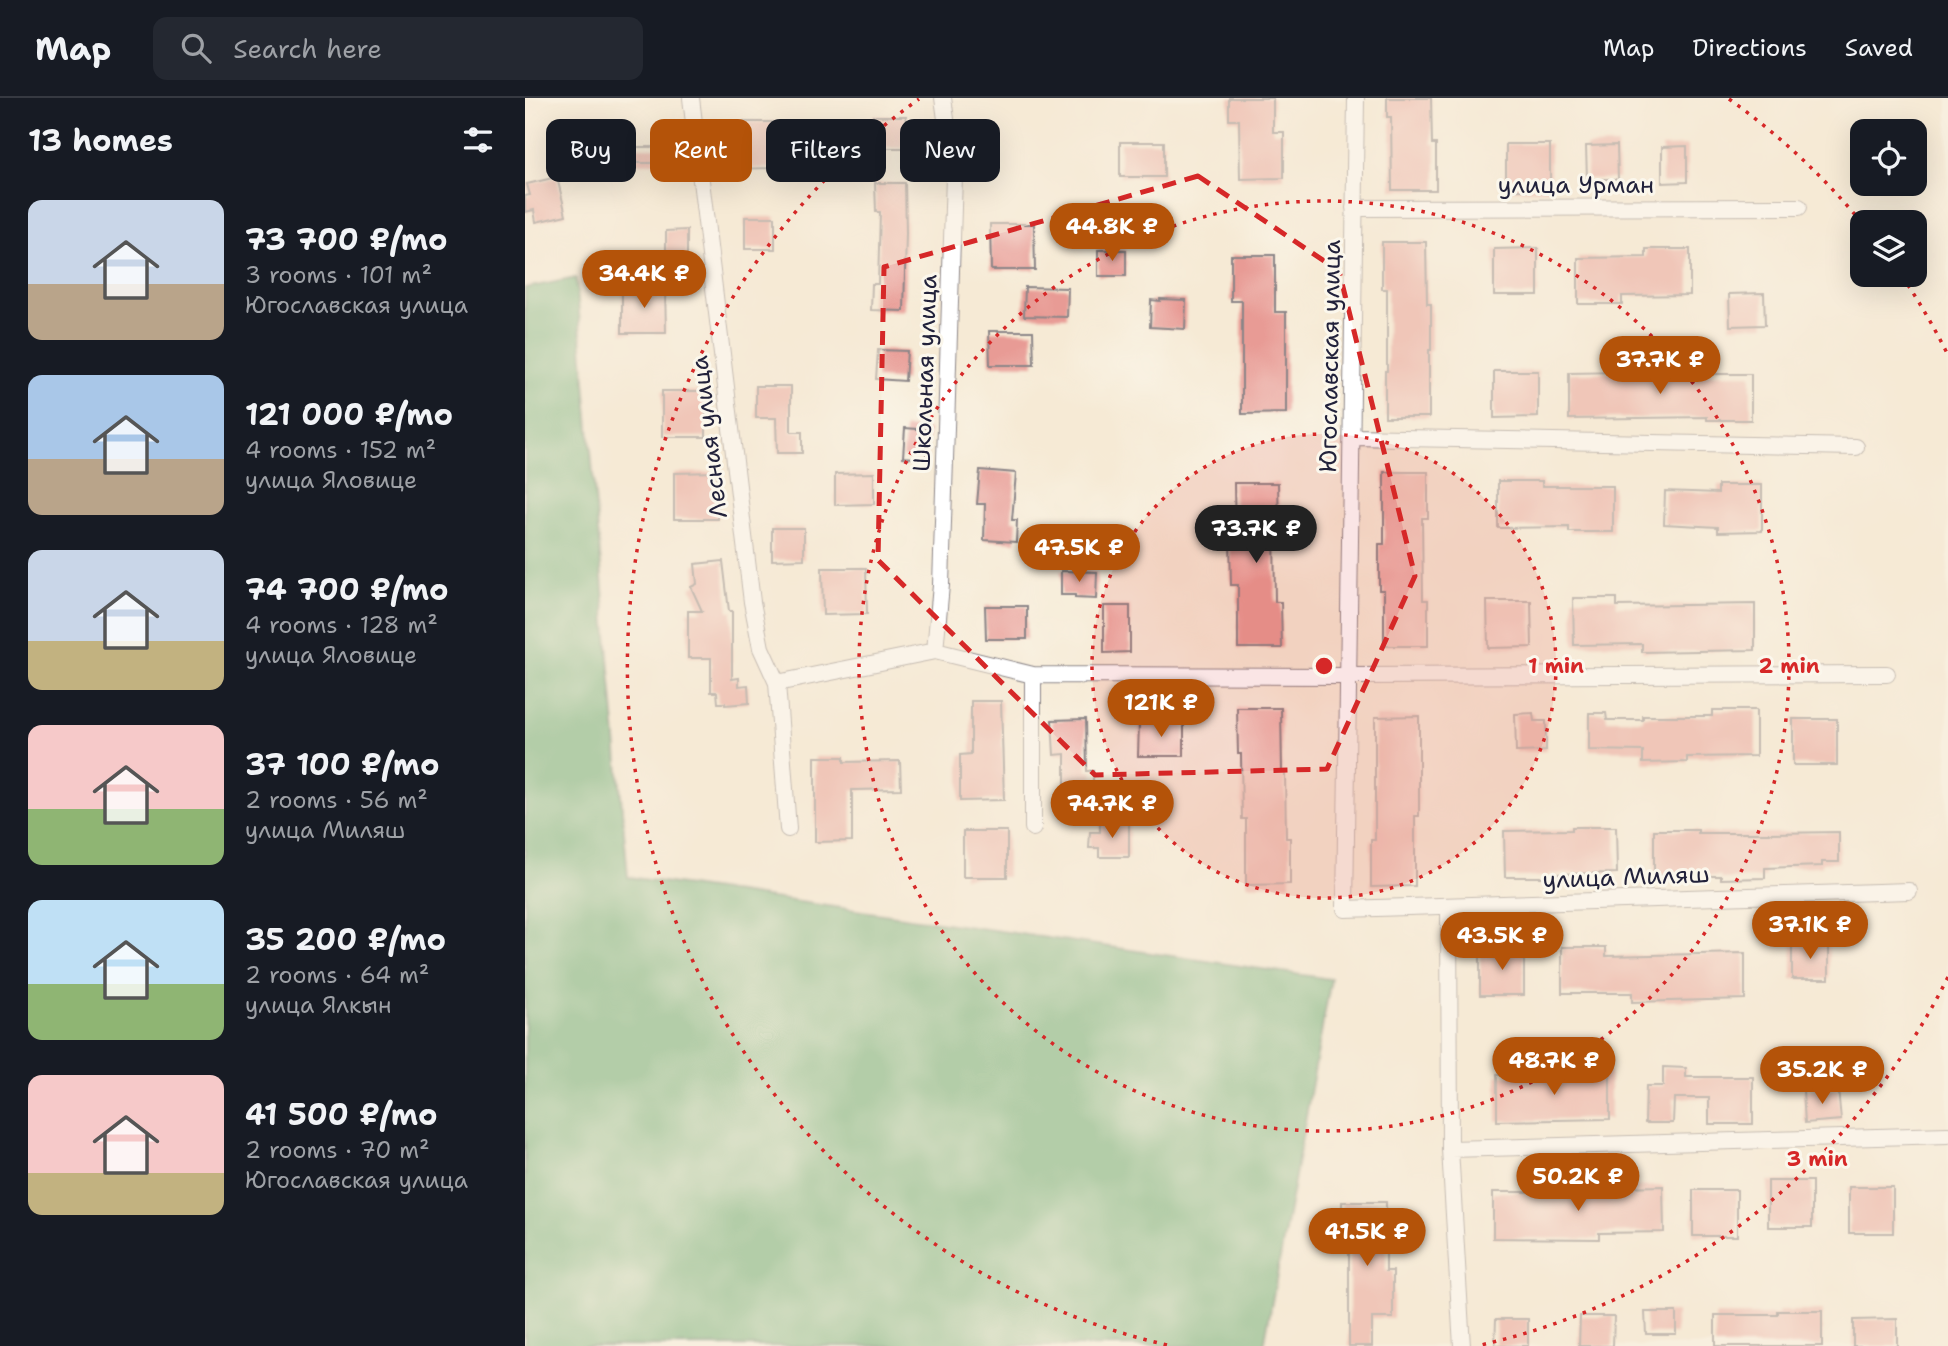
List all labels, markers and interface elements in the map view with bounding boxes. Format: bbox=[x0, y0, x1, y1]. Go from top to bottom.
search box bbox=[153, 17, 643, 80]
text: Map bbox=[35, 26, 111, 71]
icon: search bbox=[177, 29, 215, 67]
text: Search here bbox=[233, 31, 382, 66]
text: Map bbox=[1603, 32, 1654, 64]
text: Directions bbox=[1692, 32, 1807, 64]
text: Saved bbox=[1845, 32, 1913, 64]
chip: Buy bbox=[546, 119, 636, 182]
chip: Rent bbox=[650, 119, 752, 182]
chip: Filters bbox=[766, 119, 886, 182]
chip: New bbox=[900, 119, 1000, 182]
map controls bbox=[1850, 119, 1927, 287]
button: locate bbox=[1850, 119, 1927, 196]
text: 13 homes bbox=[28, 120, 173, 161]
icon: filters bbox=[459, 121, 497, 159]
street label: улица Урман bbox=[1498, 169, 1654, 201]
pin: 44.8K ₽ bbox=[1047, 204, 1177, 263]
button: layers bbox=[1850, 210, 1927, 287]
text: 44.8K ₽ bbox=[1066, 211, 1158, 241]
text: 73 700 ₽/mo bbox=[245, 219, 448, 260]
icon: home bbox=[84, 228, 168, 312]
street label: Югославская улица bbox=[1312, 239, 1348, 473]
pin: 34.4K ₽ bbox=[579, 250, 709, 310]
text: 34.4K ₽ bbox=[598, 258, 690, 288]
text: 3 rooms · 101 m² bbox=[245, 260, 432, 290]
street label: Школьная улица bbox=[906, 274, 944, 472]
text: Югославская улица bbox=[245, 290, 468, 320]
pin: 37.7K ₽ bbox=[1595, 336, 1725, 396]
text: 37.7K ₽ bbox=[1615, 344, 1705, 374]
street label: Лесная улица bbox=[683, 354, 735, 520]
text: 121 000 ₽/mo bbox=[245, 394, 453, 435]
icon: home bbox=[84, 403, 168, 487]
text: 4 rooms · 152 m² bbox=[245, 435, 436, 465]
text: улица Яловице bbox=[245, 465, 417, 495]
pin: 73.7K ₽ bbox=[1191, 505, 1321, 565]
text: 73.7K ₽ bbox=[1211, 513, 1301, 543]
pin: 47.5K ₽ bbox=[1014, 524, 1144, 584]
text: 47.5K ₽ bbox=[1034, 532, 1124, 562]
text: 74 700 ₽/mo bbox=[245, 569, 449, 610]
icon: home bbox=[84, 578, 168, 662]
text: 4 rooms · 128 m² bbox=[245, 610, 438, 640]
text: улица Яловице bbox=[245, 640, 417, 670]
text: 1 min bbox=[1528, 652, 1584, 680]
text: 2 min bbox=[1758, 652, 1820, 680]
centre of rings bbox=[1312, 654, 1336, 678]
pin: 121K ₽ bbox=[1104, 680, 1218, 739]
text: 121K ₽ bbox=[1124, 687, 1198, 717]
text: 37 100 ₽/mo bbox=[245, 744, 440, 785]
icon: home bbox=[84, 753, 168, 837]
pin: 74.7K ₽ bbox=[1047, 780, 1177, 840]
text: 2 rooms · 56 m² bbox=[245, 785, 428, 815]
text: 74.7K ₽ bbox=[1067, 788, 1157, 818]
text: улица Миляш bbox=[245, 815, 405, 845]
street label: улица Миляш bbox=[1542, 858, 1710, 896]
pin: 37.1K ₽ bbox=[1745, 902, 1875, 961]
text: 37.1K ₽ bbox=[1768, 909, 1852, 939]
pin: 43.5K ₽ bbox=[1437, 912, 1567, 972]
text: 35 200 ₽/mo bbox=[245, 919, 446, 960]
text: 43.5K ₽ bbox=[1456, 920, 1548, 950]
icon: home bbox=[84, 928, 168, 1012]
text: 2 rooms · 64 m² bbox=[245, 960, 429, 990]
text: улица Ялкын bbox=[245, 990, 392, 1020]
pin: 48.7K ₽ bbox=[1489, 1038, 1619, 1097]
text: 48.7K ₽ bbox=[1508, 1045, 1600, 1075]
pin: 35.2K ₽ bbox=[1757, 1046, 1887, 1106]
text: 35.2K ₽ bbox=[1776, 1054, 1868, 1084]
text: 41 500 ₽/mo bbox=[245, 1094, 437, 1135]
icon: home bbox=[84, 1103, 168, 1187]
text: 2 rooms · 70 m² bbox=[245, 1135, 430, 1165]
text: 3 min bbox=[1786, 1145, 1848, 1173]
pin: 50.2K ₽ bbox=[1513, 1154, 1643, 1213]
text: 50.2K ₽ bbox=[1532, 1161, 1624, 1191]
text: Югославская улица bbox=[245, 1165, 468, 1195]
pin: 41.5K ₽ bbox=[1302, 1208, 1432, 1268]
text: 41.5K ₽ bbox=[1325, 1216, 1409, 1246]

